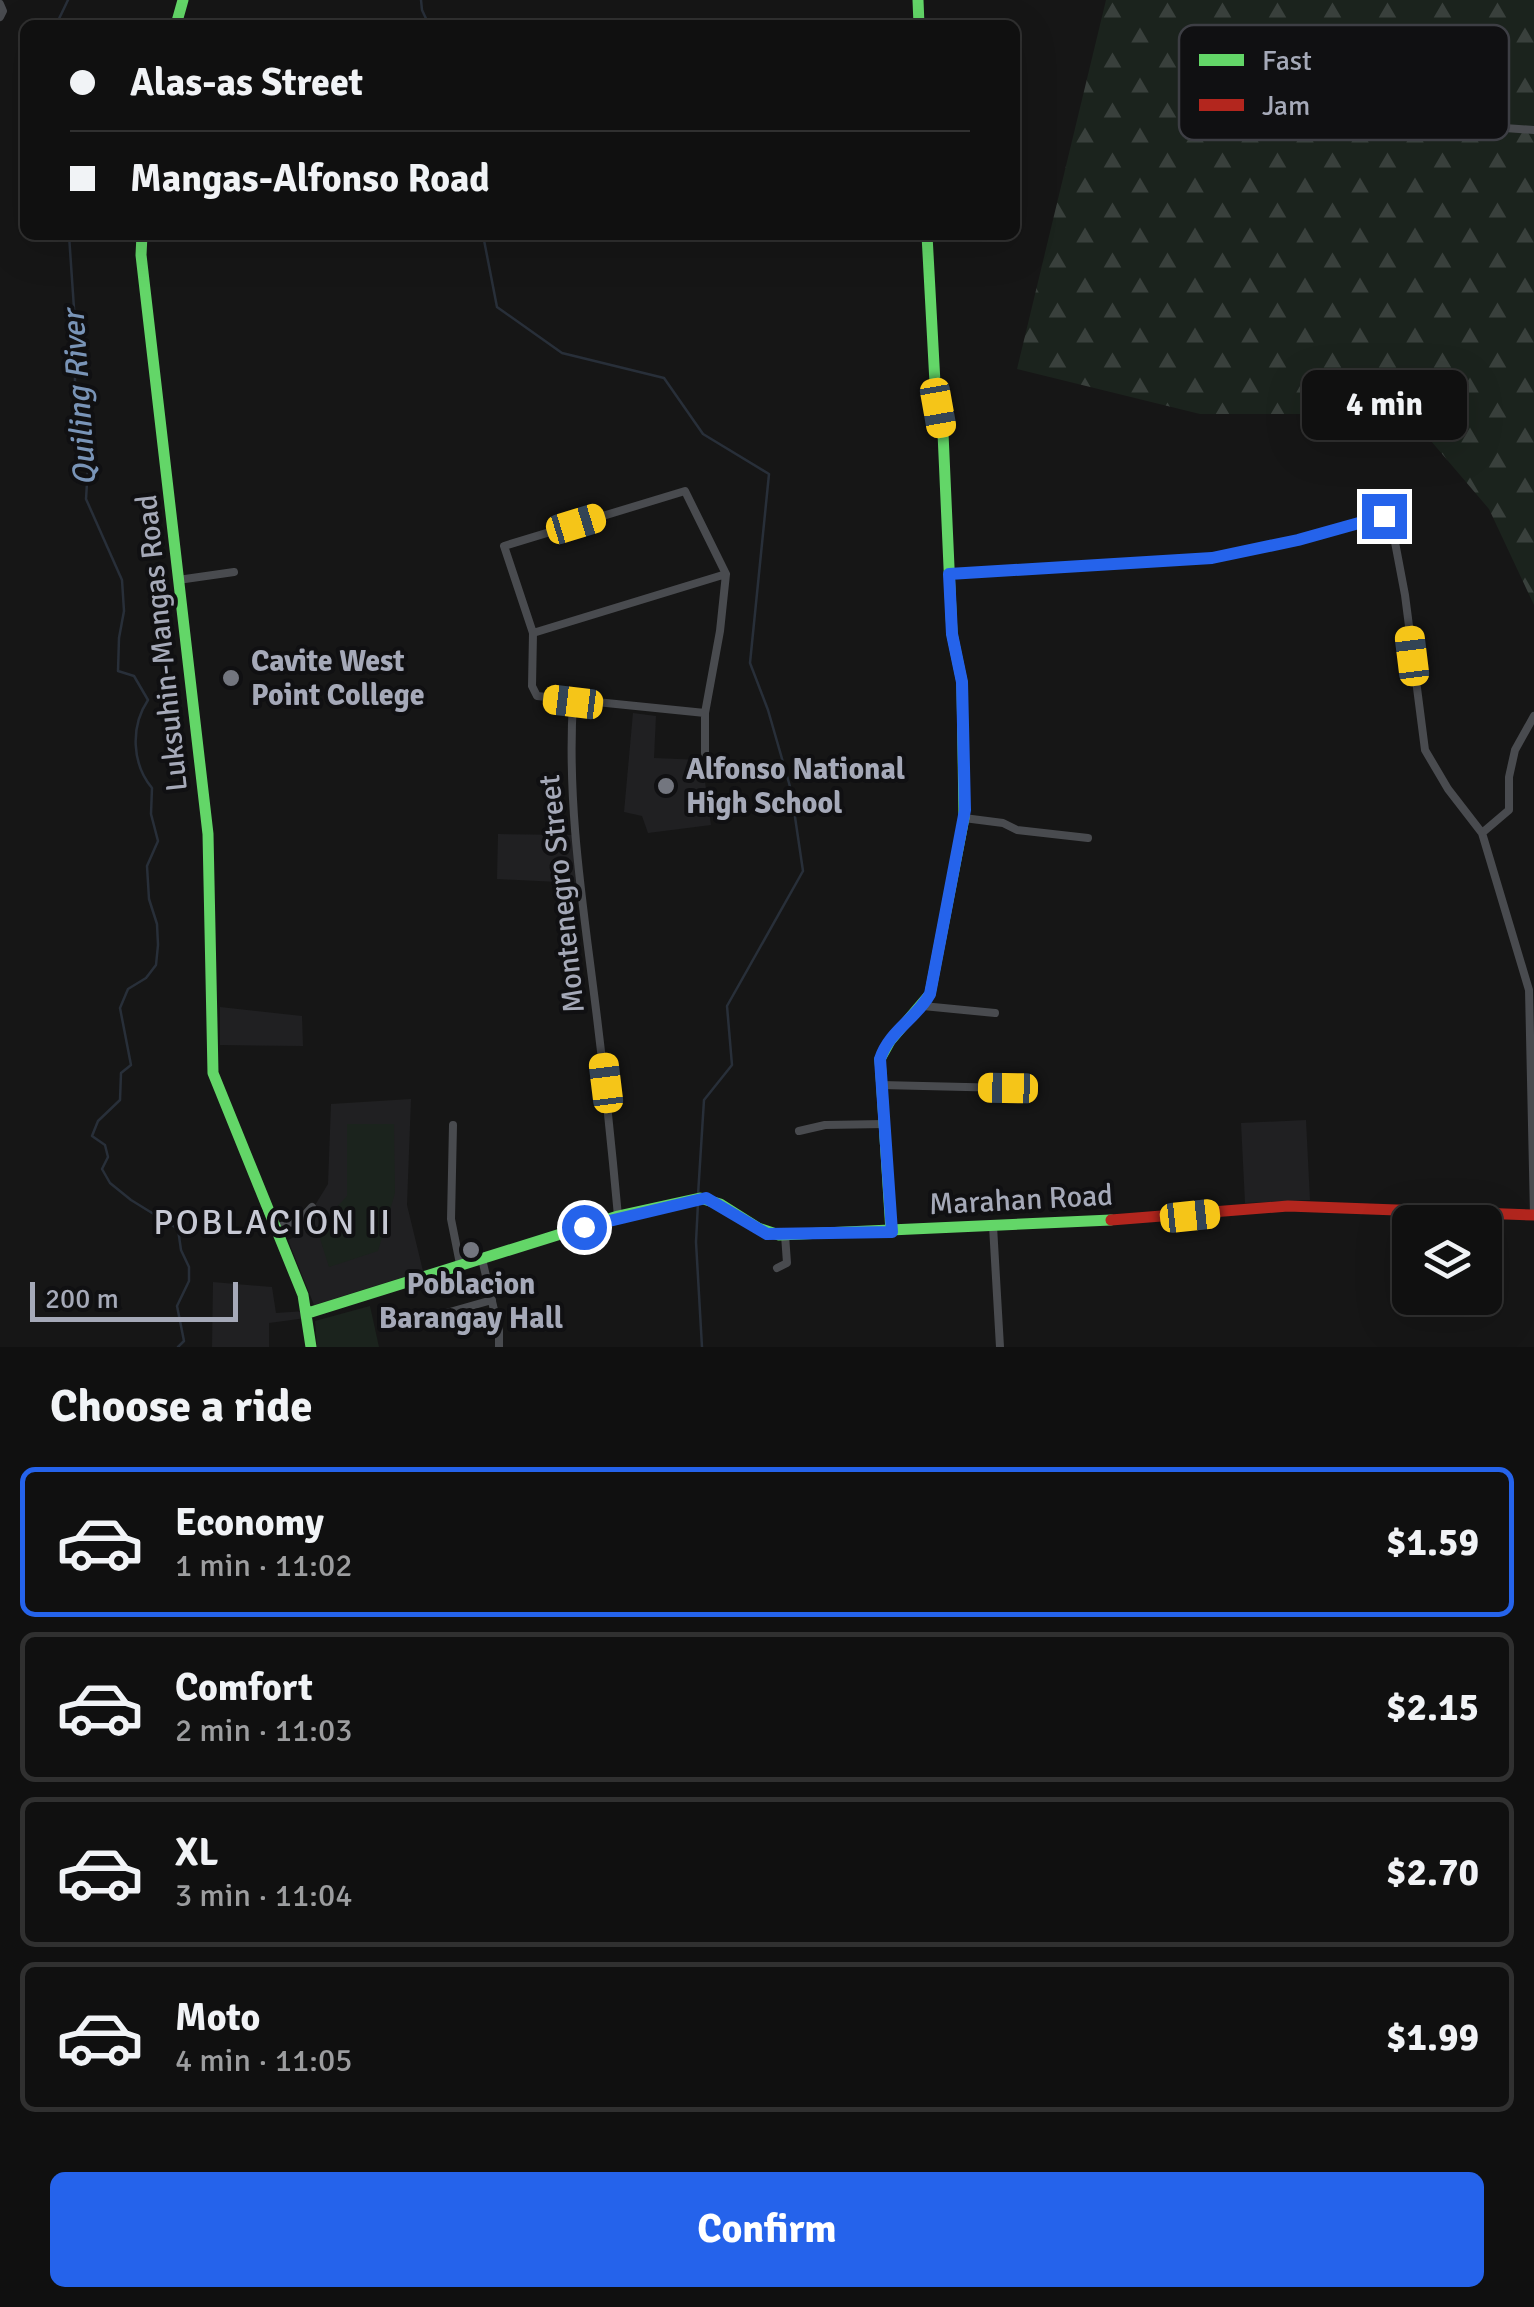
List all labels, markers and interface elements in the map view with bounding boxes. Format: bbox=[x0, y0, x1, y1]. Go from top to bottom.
legend bbox=[1179, 25, 1509, 140]
text: Fast bbox=[1262, 44, 1312, 78]
text: Alas-as Street bbox=[130, 59, 363, 106]
text: Jam bbox=[1262, 89, 1310, 123]
text: Mangas-Alfonso Road bbox=[130, 155, 490, 202]
water label: Quiling River bbox=[53, 305, 105, 487]
callout: 4 min bbox=[1302, 371, 1466, 441]
car bbox=[918, 376, 958, 440]
text: 4 min bbox=[1346, 385, 1423, 424]
street label: Luksuhin-Mangas Road bbox=[128, 493, 196, 793]
route end bbox=[1362, 494, 1407, 539]
car bbox=[543, 501, 609, 547]
car bbox=[1393, 624, 1431, 688]
place label: Cavite West Point College bbox=[251, 643, 425, 714]
marker: Cavite West Point College bbox=[220, 667, 242, 689]
car bbox=[541, 683, 605, 721]
place label: Alfonso National High School bbox=[686, 751, 905, 822]
street label: Montenegro Street bbox=[531, 773, 593, 1015]
marker: Alfonso National High School bbox=[655, 775, 677, 797]
car bbox=[587, 1051, 625, 1115]
car bbox=[978, 1072, 1038, 1104]
street label: Marahan Road bbox=[928, 1177, 1114, 1223]
car bbox=[1159, 1198, 1221, 1234]
district label: POBLACION II bbox=[153, 1201, 393, 1244]
route start bbox=[562, 1205, 607, 1250]
map controls bbox=[1392, 1205, 1502, 1315]
button: layers bbox=[1392, 1205, 1502, 1315]
marker: Poblacion Barangay Hall bbox=[460, 1239, 482, 1261]
place label: Poblacion Barangay Hall bbox=[379, 1266, 563, 1337]
scale bar bbox=[30, 1277, 238, 1322]
text: 200 m bbox=[45, 1282, 119, 1316]
text: Choose a ride bbox=[50, 1379, 313, 1434]
icon: car bbox=[55, 1497, 145, 1587]
text: Economy bbox=[175, 1499, 324, 1546]
text: $1.59 bbox=[1386, 1519, 1479, 1566]
text: 1 min · 11:02 bbox=[175, 1546, 353, 1585]
icon: car bbox=[55, 1662, 145, 1752]
text: Comfort bbox=[175, 1664, 313, 1711]
text: $2.15 bbox=[1386, 1684, 1479, 1731]
text: 2 min · 11:03 bbox=[175, 1711, 353, 1750]
icon: car bbox=[55, 1827, 145, 1917]
text: XL bbox=[175, 1829, 218, 1876]
text: $2.70 bbox=[1386, 1849, 1479, 1896]
text: 3 min · 11:04 bbox=[175, 1876, 353, 1915]
icon: car bbox=[55, 1992, 145, 2082]
text: Moto bbox=[175, 1994, 260, 2041]
text: $1.99 bbox=[1386, 2014, 1479, 2061]
text: 4 min · 11:05 bbox=[175, 2041, 353, 2080]
button: Confirm bbox=[50, 2172, 1484, 2287]

